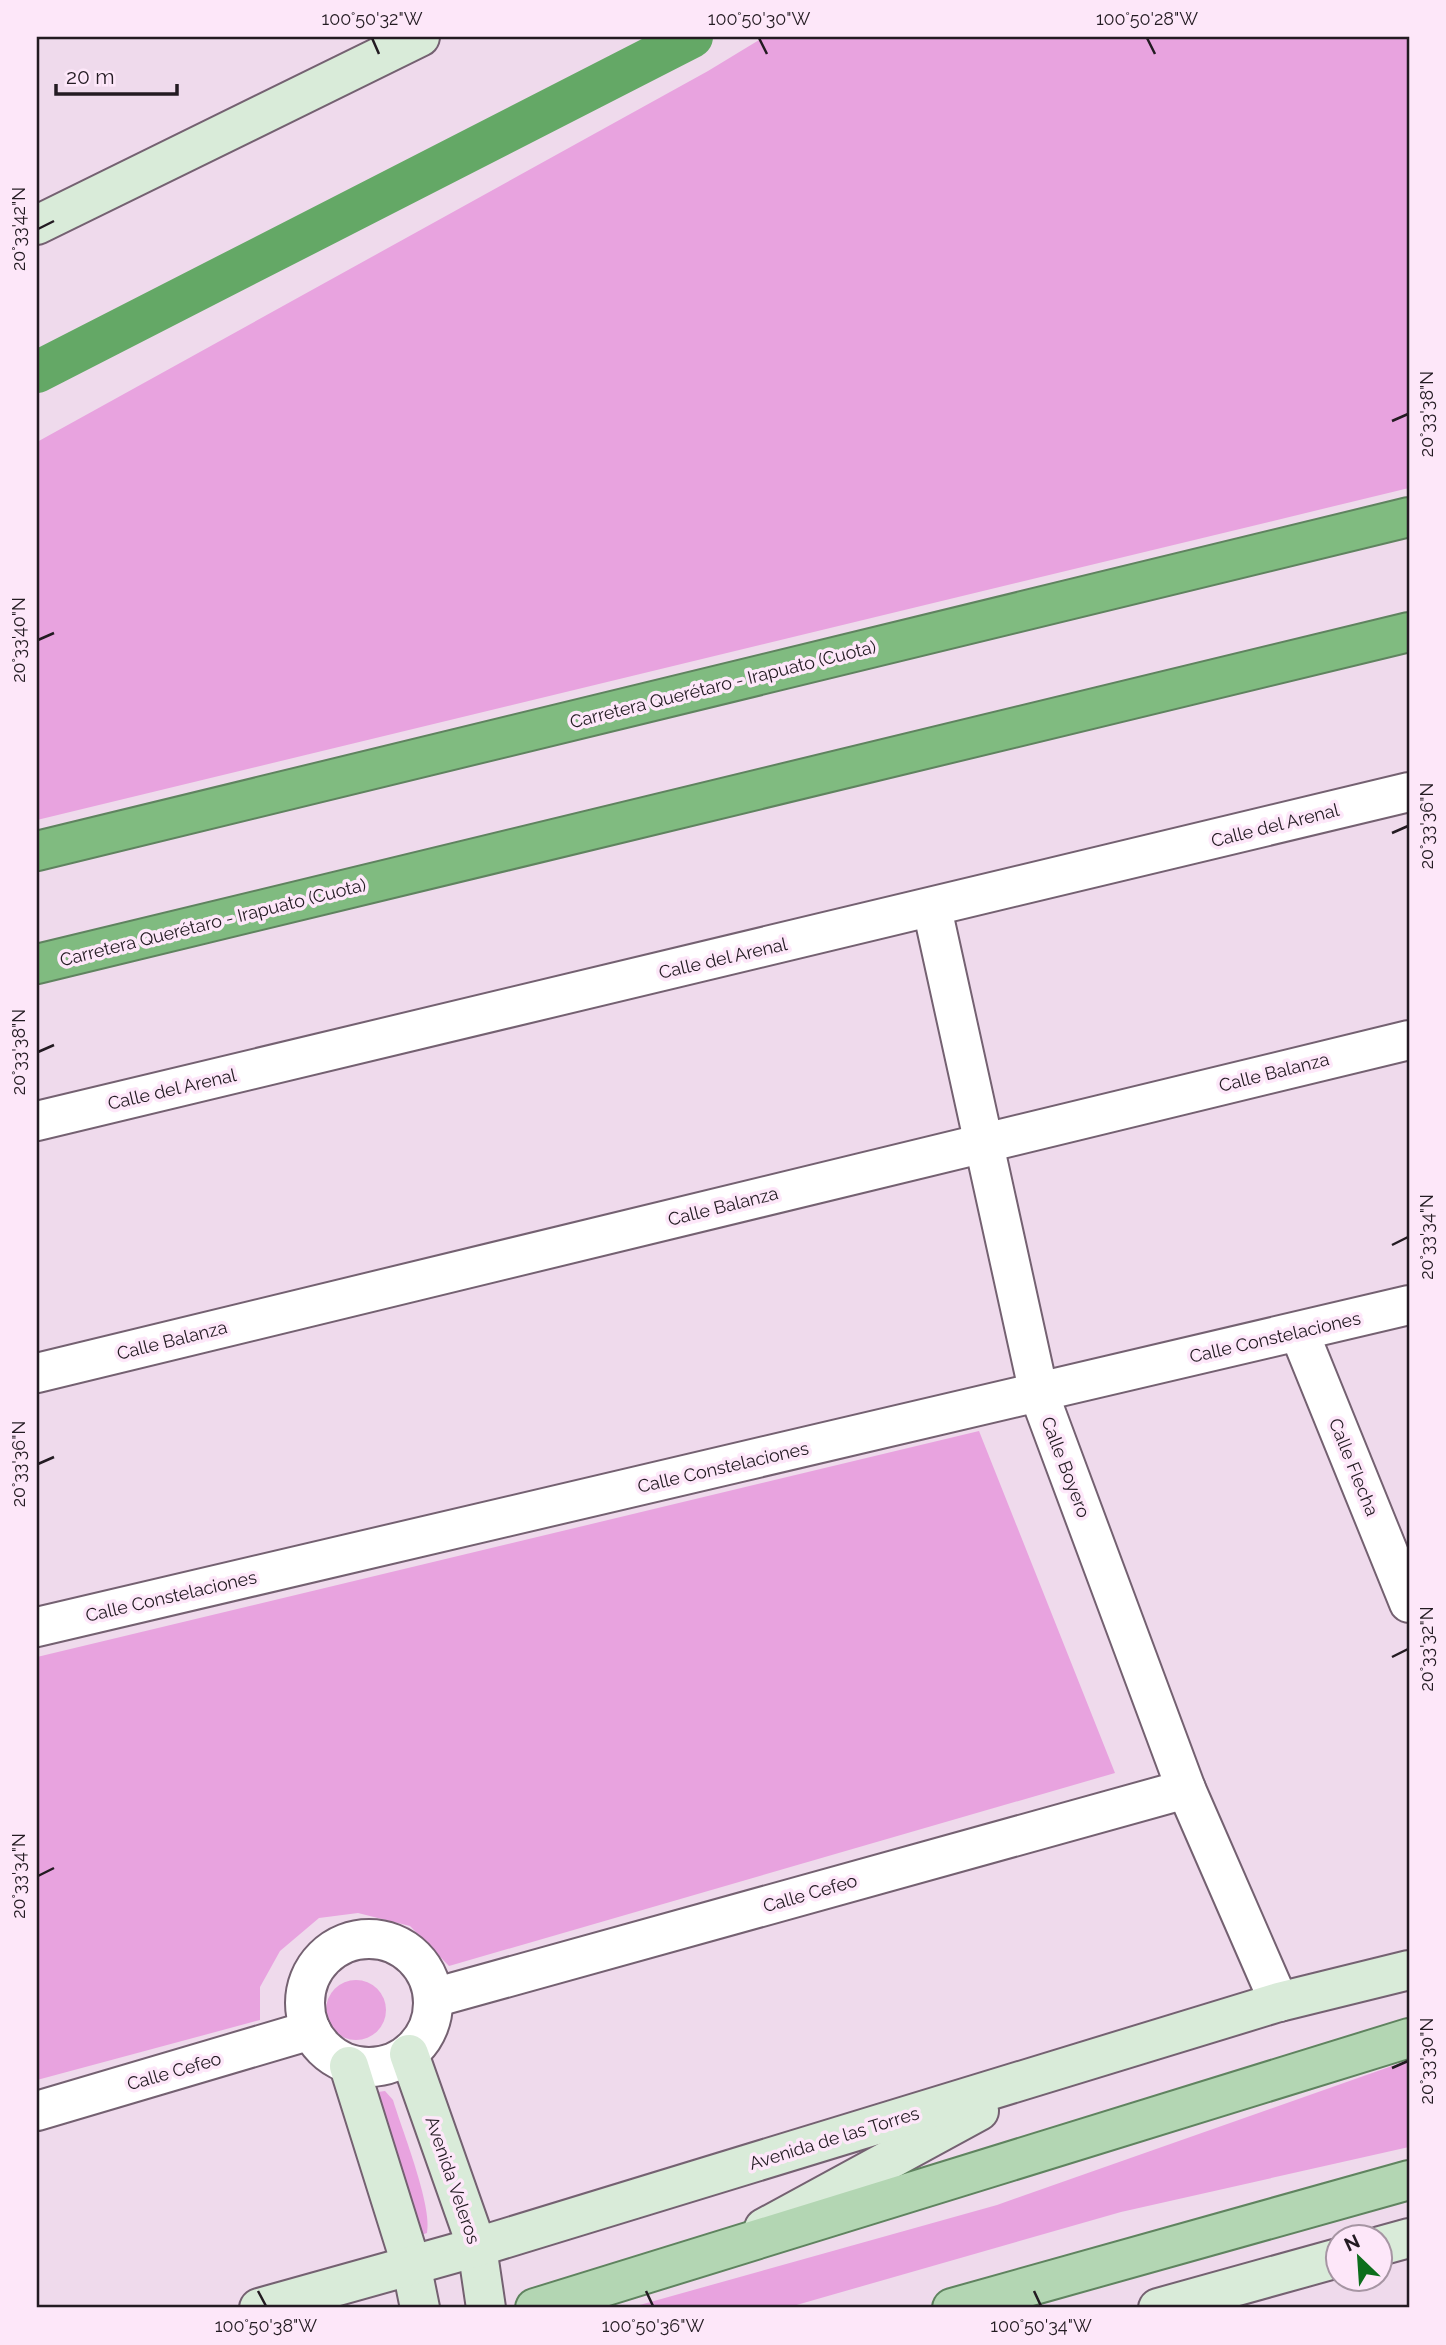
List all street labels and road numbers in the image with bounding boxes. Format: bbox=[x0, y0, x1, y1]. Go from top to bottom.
street label: Carretera Querétaro - Irapuato (Cuota) bbox=[568, 636, 878, 732]
street label: Calle del Arenal bbox=[1209, 799, 1341, 851]
street label: Carretera Querétaro - Irapuato (Cuota) bbox=[58, 874, 368, 970]
street label: Calle del Arenal bbox=[657, 933, 789, 983]
street label: Calle Balanza bbox=[1217, 1048, 1331, 1096]
street label: Calle del Arenal bbox=[106, 1064, 238, 1114]
street label: Calle Balanza bbox=[666, 1182, 780, 1230]
street label: Calle Constelaciones bbox=[1187, 1307, 1363, 1367]
street label: Calle Balanza bbox=[115, 1316, 229, 1364]
street label: Calle Boyero bbox=[1037, 1414, 1095, 1521]
street label: Calle Flecha bbox=[1325, 1415, 1383, 1519]
street label: Calle Constelaciones bbox=[635, 1437, 811, 1497]
street label: Calle Constelaciones bbox=[83, 1566, 259, 1626]
street label: Calle Cefeo bbox=[761, 1869, 860, 1916]
street label: Calle Cefeo bbox=[125, 2047, 224, 2094]
street label: Avenida de las Torres bbox=[747, 2102, 922, 2174]
street label: Avenida Veleros bbox=[421, 2114, 485, 2247]

